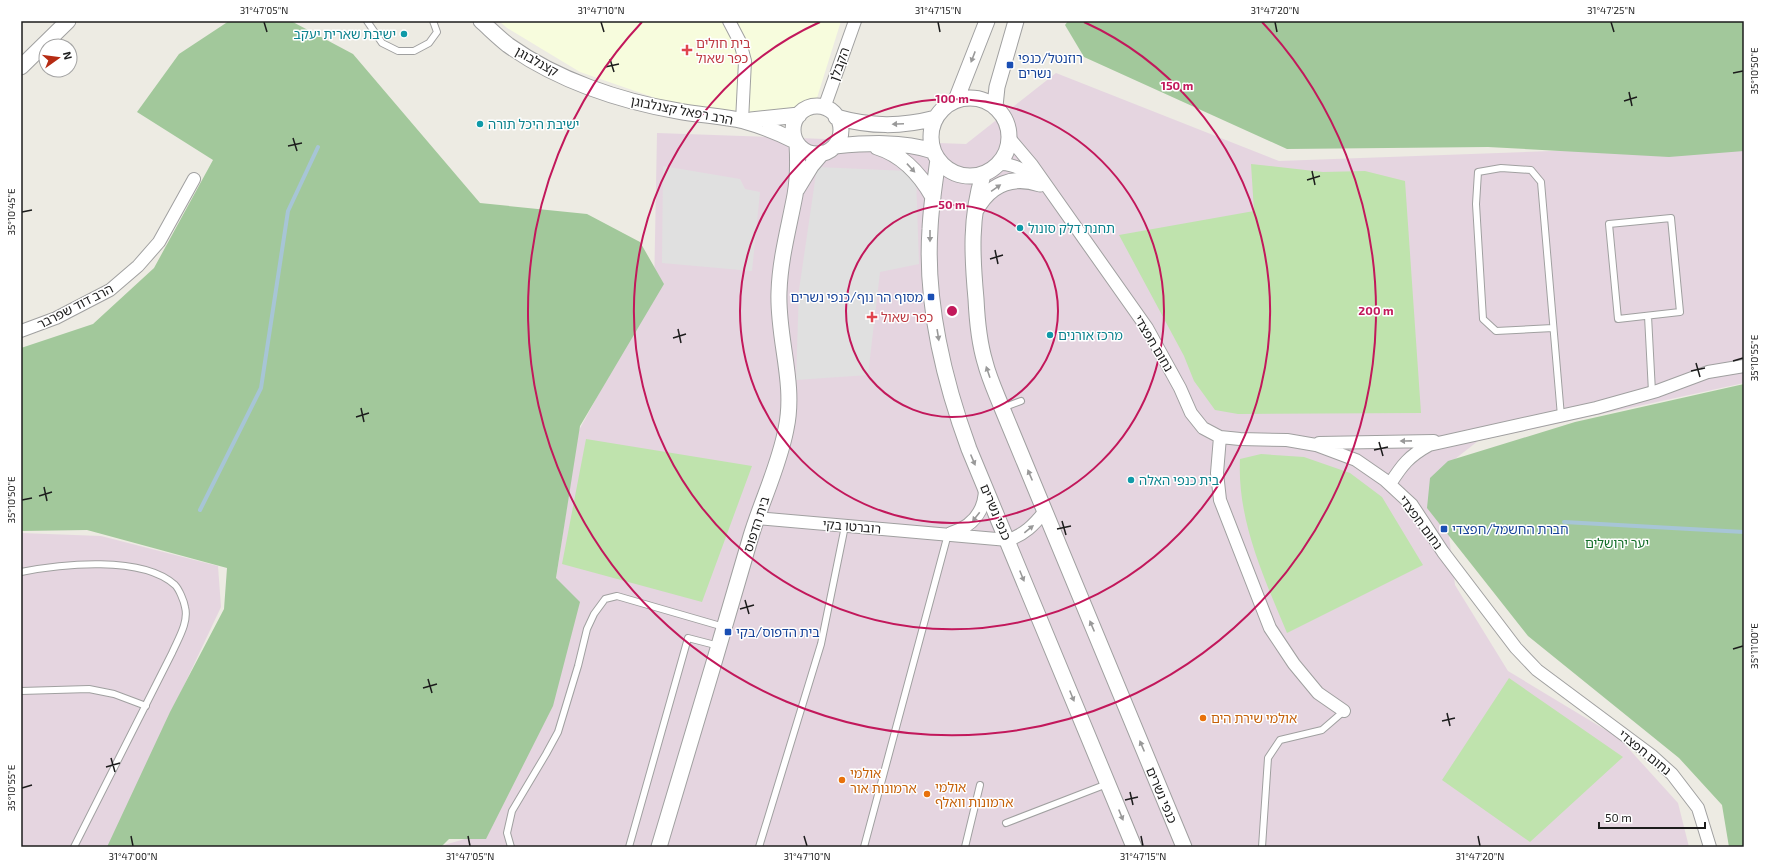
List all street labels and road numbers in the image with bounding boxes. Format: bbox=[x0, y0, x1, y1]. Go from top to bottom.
street label: קצנלבוגן bbox=[513, 43, 561, 79]
street label: הקבלן bbox=[826, 45, 852, 83]
street label: הרב רפאל קצנלבוגן bbox=[629, 92, 735, 128]
street label: הרב דוד שפרבר bbox=[34, 280, 116, 332]
street label: נחום חפצדי bbox=[1131, 312, 1177, 374]
street label: כנפי נשרים bbox=[977, 481, 1015, 543]
street label: נחום חפצדי bbox=[1396, 492, 1446, 552]
street label: בית הדפוס bbox=[740, 494, 772, 554]
street label: רוברטו בקי bbox=[822, 515, 882, 537]
street label: נחום חפצדי bbox=[1615, 726, 1675, 778]
street label: כנפי נשרים bbox=[1143, 764, 1181, 826]

